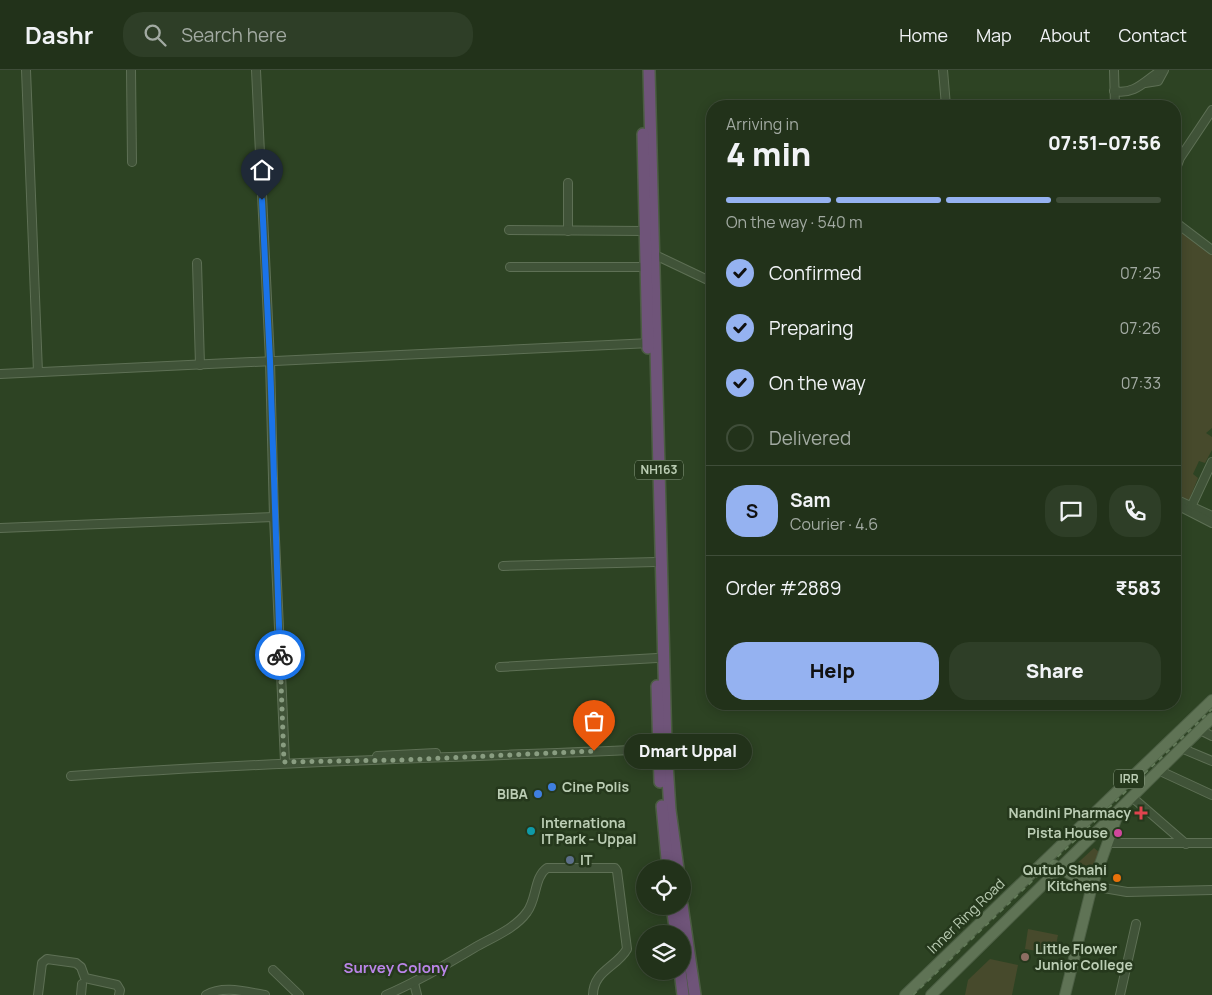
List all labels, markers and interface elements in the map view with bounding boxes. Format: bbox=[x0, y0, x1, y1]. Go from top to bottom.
search box bbox=[123, 12, 473, 57]
text: Dashr bbox=[25, 18, 93, 51]
icon: search bbox=[141, 21, 169, 49]
text: Search here bbox=[181, 22, 287, 48]
text: Home bbox=[899, 23, 948, 47]
text: Map bbox=[976, 23, 1012, 47]
text: About bbox=[1040, 23, 1090, 47]
text: Contact bbox=[1118, 23, 1187, 47]
text: Arriving in bbox=[726, 113, 799, 135]
text: 07:51–07:56 bbox=[1048, 130, 1161, 156]
text: 4 min bbox=[726, 132, 811, 176]
pin bbox=[241, 149, 283, 200]
icon: home bbox=[248, 156, 276, 184]
text: On the way · 540 m bbox=[726, 211, 863, 233]
icon: check bbox=[726, 259, 754, 287]
text: Confirmed bbox=[769, 260, 862, 286]
text: 07:25 bbox=[1120, 262, 1161, 284]
icon: check bbox=[726, 314, 754, 342]
text: Preparing bbox=[769, 315, 854, 341]
text: 07:26 bbox=[1119, 317, 1161, 339]
icon: check bbox=[726, 369, 754, 397]
text: On the way bbox=[769, 370, 866, 396]
text: 07:33 bbox=[1121, 372, 1161, 394]
text: Delivered bbox=[769, 425, 851, 451]
road number: NH163 bbox=[635, 460, 683, 480]
button: chat bbox=[1045, 485, 1097, 537]
button: phone bbox=[1109, 485, 1161, 537]
text: Sam bbox=[790, 487, 831, 513]
text: S bbox=[746, 498, 758, 524]
text: Courier · 4.6 bbox=[790, 513, 878, 535]
text: Order #2889 bbox=[726, 575, 842, 601]
text: ₹583 bbox=[1115, 575, 1161, 601]
courier bbox=[255, 630, 305, 680]
icon: bike bbox=[266, 641, 294, 669]
button: Help bbox=[726, 642, 939, 700]
button: Share bbox=[949, 642, 1161, 700]
pin bbox=[573, 700, 615, 751]
icon: bag bbox=[580, 707, 608, 735]
callout: Dmart Uppal bbox=[624, 734, 752, 768]
text: Dmart Uppal bbox=[639, 740, 737, 762]
road number: IRR bbox=[1114, 770, 1144, 789]
place label: Cine Polis bbox=[562, 777, 629, 796]
marker: Cine Polis bbox=[546, 781, 558, 793]
place label: BIBA bbox=[497, 784, 529, 803]
marker: BIBA bbox=[532, 788, 544, 800]
place label: Nandini Pharmacy bbox=[1009, 803, 1131, 822]
marker: Nandini Pharmacy bbox=[1135, 807, 1147, 819]
place label: Internationa IT Park - Uppal bbox=[541, 813, 637, 848]
place label: Pista House bbox=[1027, 823, 1108, 842]
marker: Internationa IT Park - Uppal bbox=[525, 825, 537, 837]
marker: Pista House bbox=[1112, 827, 1124, 839]
place label: IT bbox=[580, 850, 593, 869]
marker: IT bbox=[564, 854, 576, 866]
map controls bbox=[636, 860, 691, 980]
button: locate bbox=[636, 860, 691, 915]
place label: Qutub Shahi Kitchens bbox=[1023, 860, 1107, 895]
marker: Qutub Shahi Kitchens bbox=[1111, 872, 1123, 884]
street label: Inner Ring Road bbox=[923, 874, 1008, 957]
button: layers bbox=[636, 925, 691, 980]
place label: Little Flower Junior College bbox=[1035, 939, 1133, 974]
marker: Little Flower Junior College bbox=[1019, 951, 1031, 963]
district label: Survey Colony bbox=[344, 957, 449, 978]

